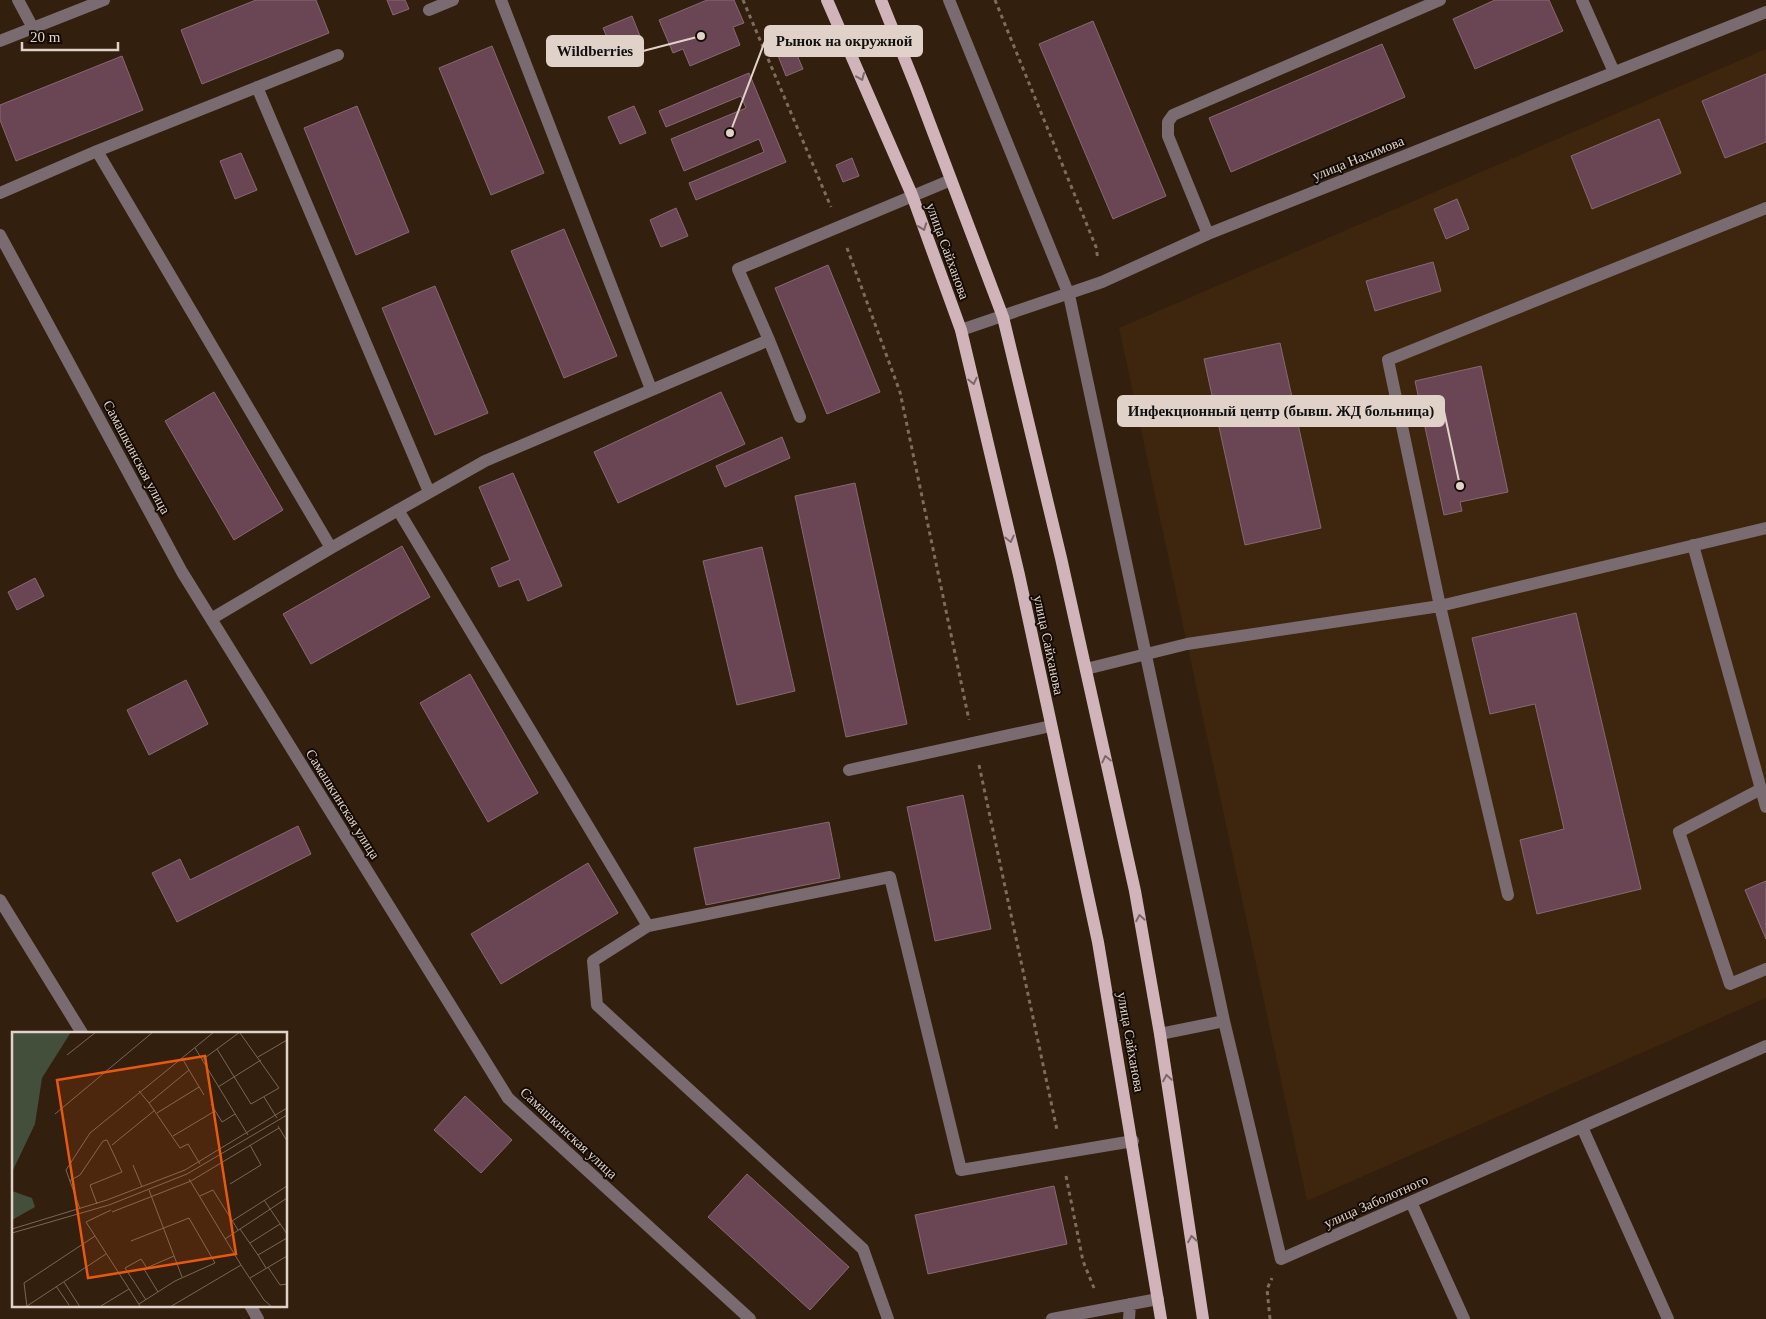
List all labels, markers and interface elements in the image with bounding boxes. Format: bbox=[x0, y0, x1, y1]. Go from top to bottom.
scale bar bbox=[22, 20, 119, 52]
callout: Рынок на окружной bbox=[765, 26, 922, 56]
text: 20 m bbox=[30, 29, 61, 45]
text: Рынок на окружной bbox=[776, 33, 913, 49]
callout: Wildberries bbox=[547, 36, 643, 66]
text: Wildberries bbox=[557, 43, 633, 59]
one-way arrow bbox=[854, 72, 865, 81]
street label: улица Нахимова bbox=[1310, 133, 1407, 184]
street label: улица Сайханова bbox=[923, 201, 972, 302]
one-way arrow bbox=[917, 222, 927, 231]
one-way arrow bbox=[967, 377, 978, 386]
callout: Инфекционный центр (бывш. ЖД больница) bbox=[1118, 396, 1444, 426]
street label: Самашкинская улица bbox=[100, 398, 173, 517]
text: Инфекционный центр (бывш. ЖД больница) bbox=[1128, 403, 1434, 420]
one-way arrow bbox=[1004, 535, 1015, 544]
street label: улица Сайханова bbox=[1031, 594, 1067, 697]
street label: Самашкинская улица bbox=[303, 747, 383, 863]
one-way arrow bbox=[1101, 755, 1112, 763]
one-way arrow bbox=[1135, 914, 1145, 922]
street label: улица Сайханова bbox=[1114, 991, 1147, 1094]
inset map bbox=[12, 1032, 288, 1306]
one-way arrow bbox=[1163, 1074, 1173, 1082]
street label: Самашкинская улица bbox=[517, 1085, 621, 1183]
street label: улица Заболотного bbox=[1322, 1172, 1430, 1231]
one-way arrow bbox=[1187, 1234, 1198, 1242]

